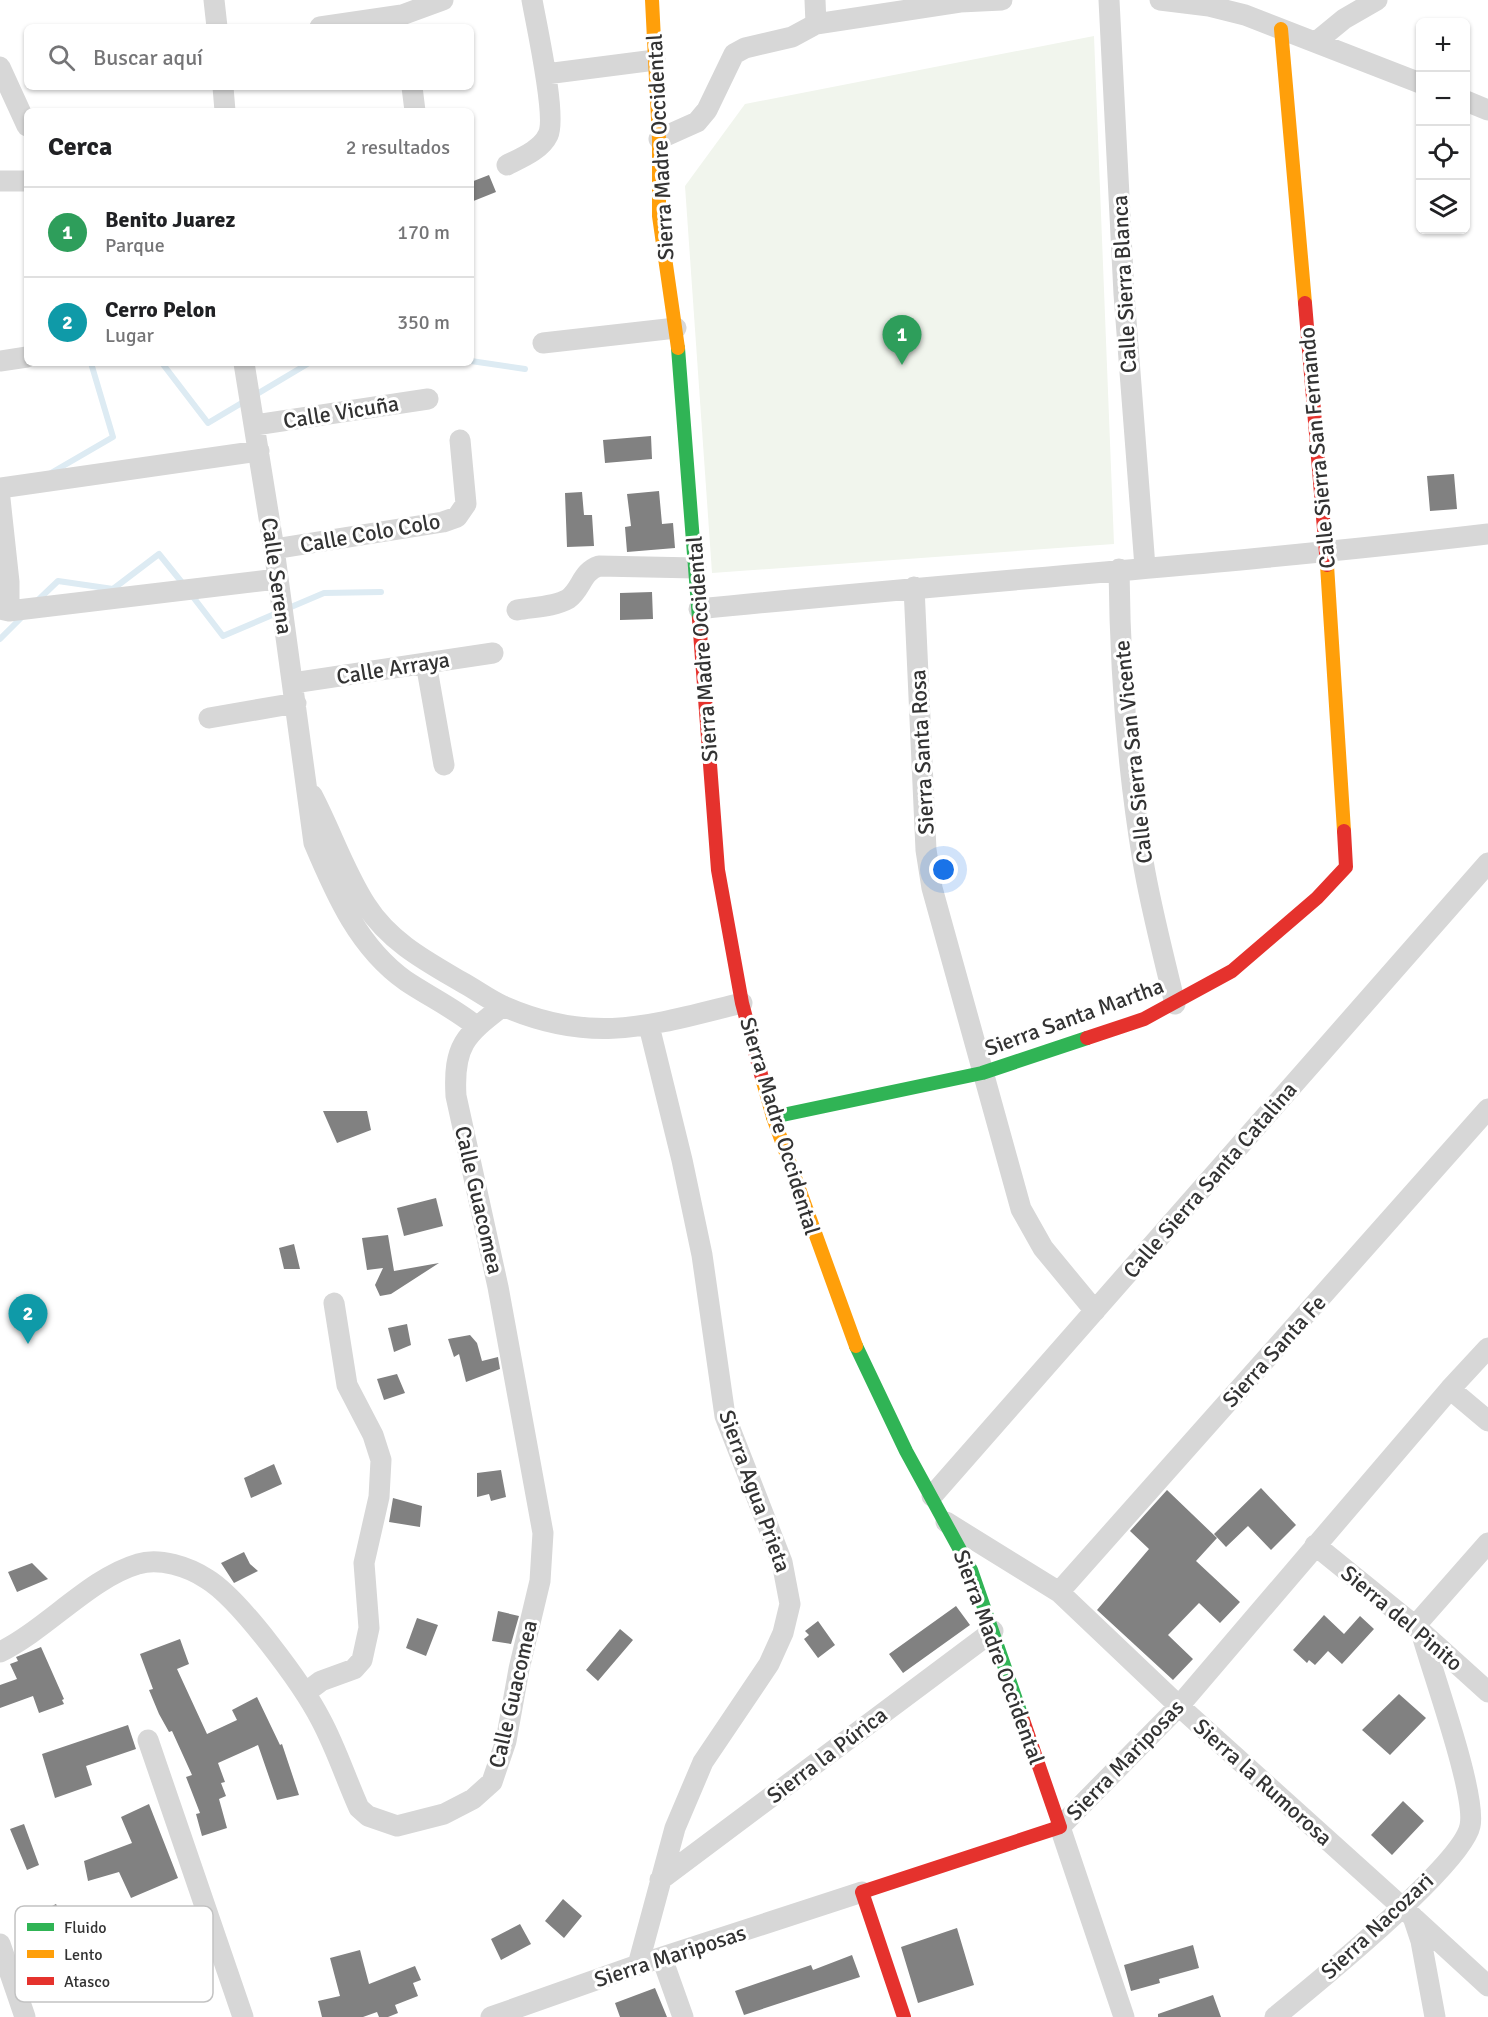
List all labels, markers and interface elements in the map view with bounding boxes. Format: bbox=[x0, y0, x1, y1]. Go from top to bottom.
map controls bbox=[1416, 18, 1470, 234]
button: + bbox=[1416, 18, 1470, 72]
search box bbox=[24, 24, 474, 90]
street label: Sierra Madre Occidental bbox=[641, 33, 679, 261]
icon: search bbox=[45, 41, 78, 74]
text: Buscar aquí bbox=[93, 44, 203, 71]
button: − bbox=[1416, 72, 1470, 126]
button: locate bbox=[1416, 126, 1470, 180]
text: Cerca bbox=[48, 131, 112, 163]
text: 2 resultados bbox=[346, 135, 450, 160]
button: layers bbox=[1416, 180, 1470, 234]
street label: Calle Sierra Blanca bbox=[1106, 194, 1142, 374]
text: Benito Juarez bbox=[105, 206, 235, 233]
text: 1 bbox=[62, 220, 73, 245]
text: 170 m bbox=[397, 220, 450, 245]
text: Parque bbox=[105, 233, 165, 258]
text: Cerro Pelon bbox=[105, 296, 216, 323]
text: 2 bbox=[62, 310, 73, 335]
text: 350 m bbox=[397, 310, 450, 335]
pin: 1 bbox=[882, 316, 922, 365]
text: Lugar bbox=[105, 323, 154, 348]
street label: Calle Sierra San Fernando bbox=[1293, 326, 1341, 570]
street label: Calle Vicuña bbox=[281, 390, 401, 434]
street label: Calle Colo Colo bbox=[298, 507, 442, 559]
street label: Calle Serena bbox=[255, 516, 299, 636]
street label: Sierra Madre Occidental bbox=[681, 535, 723, 763]
street label: Calle Sierra San Vicente bbox=[1108, 639, 1158, 865]
street label: Calle Arraya bbox=[335, 646, 451, 690]
street label: Sierra Santa Rosa bbox=[904, 669, 940, 835]
your location bbox=[929, 855, 958, 884]
street label: Sierra Santa Martha bbox=[981, 972, 1167, 1062]
street label: Sierra Madre Occidental bbox=[734, 1014, 826, 1238]
street label: Calle Sierra Santa Catalina bbox=[1117, 1076, 1303, 1284]
street label: Calle Guacomea bbox=[449, 1123, 509, 1277]
street label: Sierra Santa Fe bbox=[1216, 1289, 1332, 1413]
pin: 2 bbox=[9, 1294, 48, 1344]
street label: Sierra Agua Prieta bbox=[713, 1406, 797, 1576]
street label: Sierra Madre Occidental bbox=[948, 1546, 1050, 1768]
street label: Sierra del Pinito bbox=[1336, 1559, 1468, 1677]
street label: Calle Guacomea bbox=[483, 1617, 543, 1771]
street label: Sierra Mariposas bbox=[1060, 1694, 1190, 1826]
street label: Sierra la Púrica bbox=[761, 1701, 893, 1809]
street label: Sierra la Rumorosa bbox=[1188, 1713, 1338, 1851]
street label: Sierra Nacozari bbox=[1315, 1867, 1439, 1985]
legend bbox=[15, 1906, 213, 2002]
text: Fluido bbox=[64, 1918, 107, 1938]
street label: Sierra Mariposas bbox=[591, 1919, 749, 1993]
text: Lento bbox=[64, 1945, 102, 1965]
text: Atasco bbox=[64, 1972, 110, 1992]

